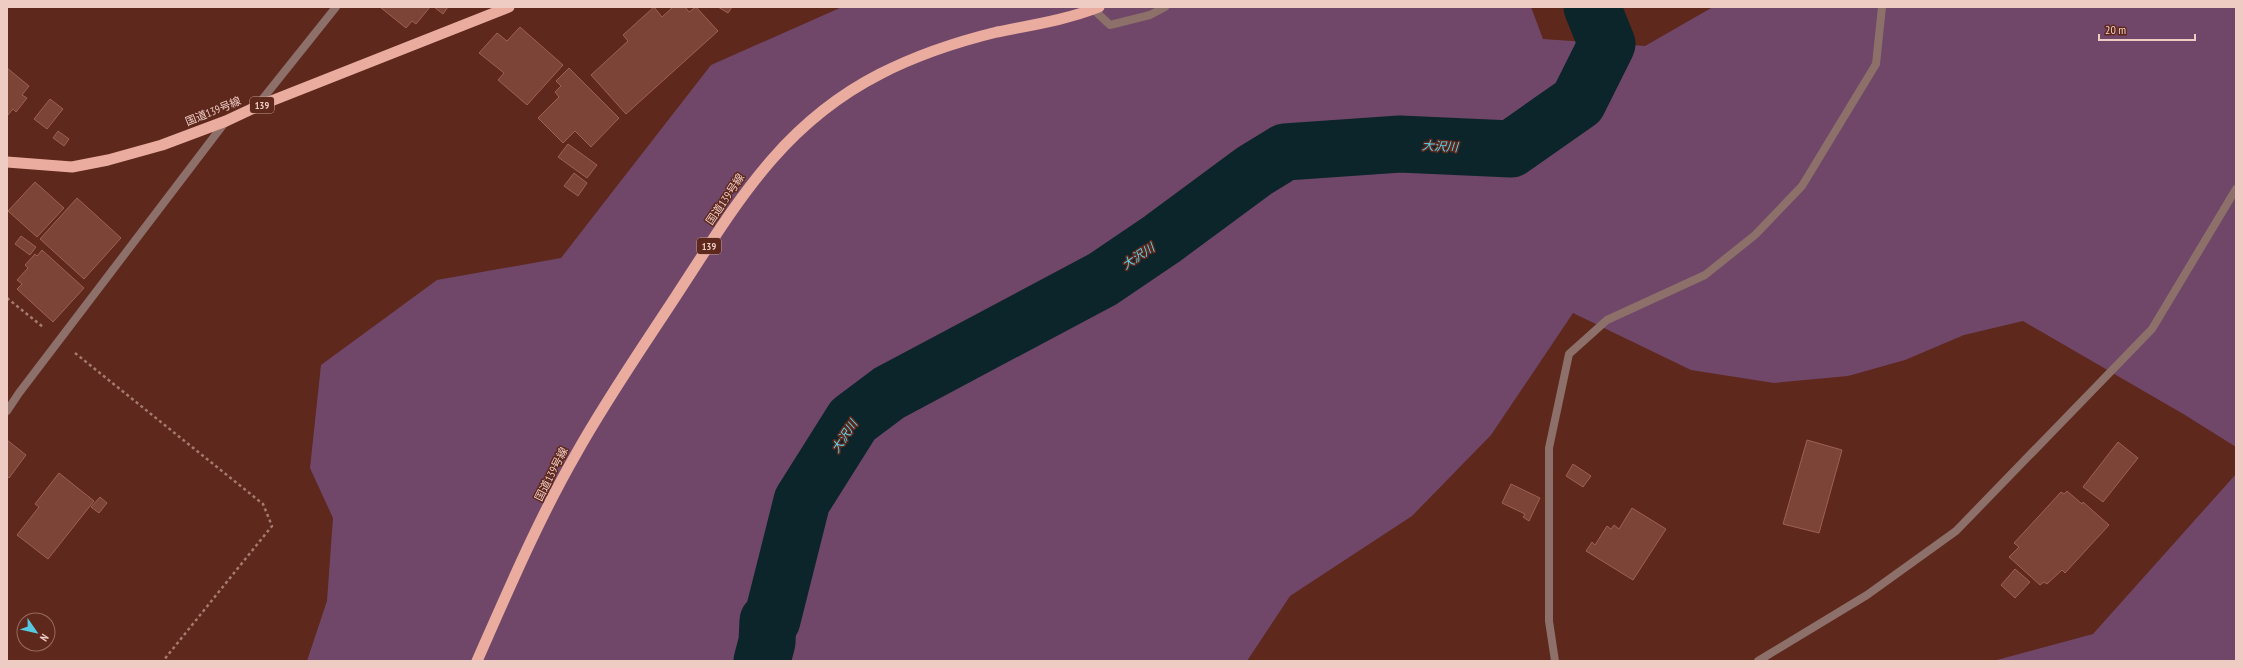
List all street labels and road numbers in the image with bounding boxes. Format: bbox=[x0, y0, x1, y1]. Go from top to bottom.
street label: 国道139号線 bbox=[183, 93, 243, 129]
road number: 139 bbox=[250, 97, 274, 113]
street label: 国道139号線 bbox=[703, 171, 747, 227]
road number: 139 bbox=[697, 238, 721, 254]
street label: 国道139号線 bbox=[531, 445, 571, 503]

